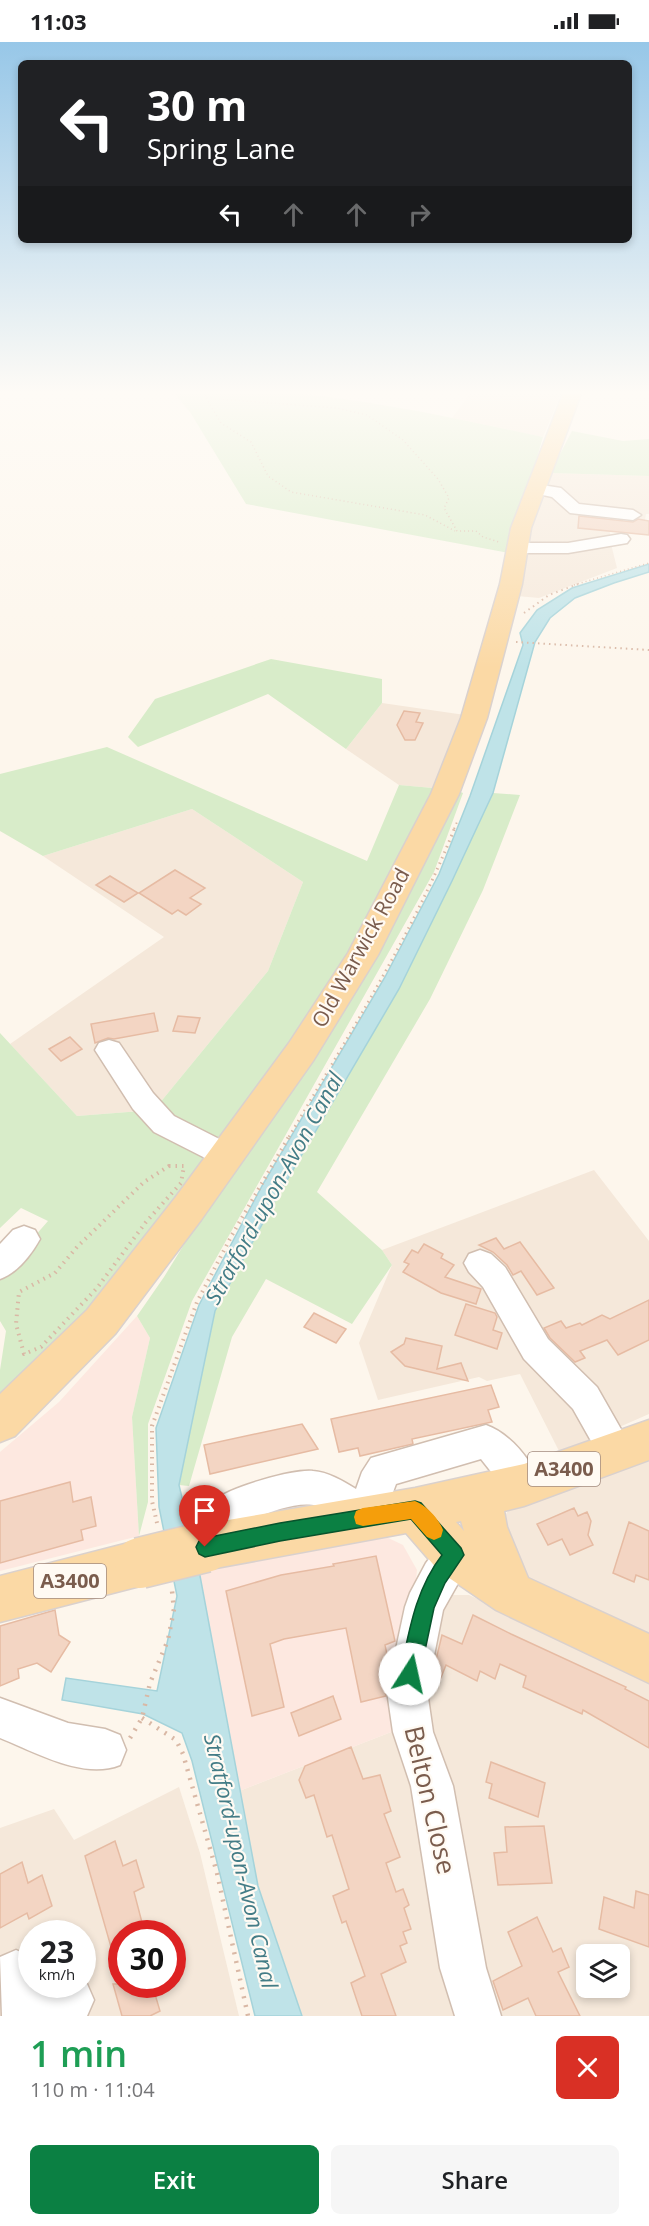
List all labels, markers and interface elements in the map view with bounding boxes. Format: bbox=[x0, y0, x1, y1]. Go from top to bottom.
text: 11:03 bbox=[30, 6, 87, 36]
text: 30 m bbox=[147, 76, 247, 133]
icon: left bbox=[48, 84, 126, 162]
text: Spring Lane bbox=[147, 130, 295, 167]
icon: left bbox=[214, 198, 247, 231]
icon: ahead bbox=[277, 198, 310, 231]
icon: ahead bbox=[340, 198, 373, 231]
icon: right bbox=[403, 198, 436, 231]
street label: Old Warwick Road bbox=[305, 863, 415, 1032]
water label: Stratford-upon-Avon Canal bbox=[197, 1066, 350, 1309]
road number: A3400 bbox=[528, 1452, 600, 1486]
pin bbox=[179, 1485, 230, 1547]
icon: arrive bbox=[188, 1494, 221, 1527]
road number: A3400 bbox=[34, 1564, 106, 1598]
position arrow bbox=[378, 1642, 442, 1706]
street label: Belton Close bbox=[396, 1722, 466, 1877]
water label: Stratford-upon-Avon Canal bbox=[198, 1730, 286, 1992]
speed limit sign: 30 bbox=[108, 1920, 186, 1998]
text: 23 bbox=[40, 1931, 74, 1972]
map controls bbox=[576, 1944, 630, 1998]
button: layers bbox=[576, 1944, 630, 1998]
text: km/h bbox=[39, 1964, 75, 1984]
text: 1 min bbox=[30, 2029, 127, 2078]
button: close bbox=[556, 2036, 619, 2099]
text: 110 m · 11:04 bbox=[30, 2076, 155, 2103]
button: Exit bbox=[30, 2145, 319, 2214]
button: Share bbox=[331, 2145, 619, 2214]

